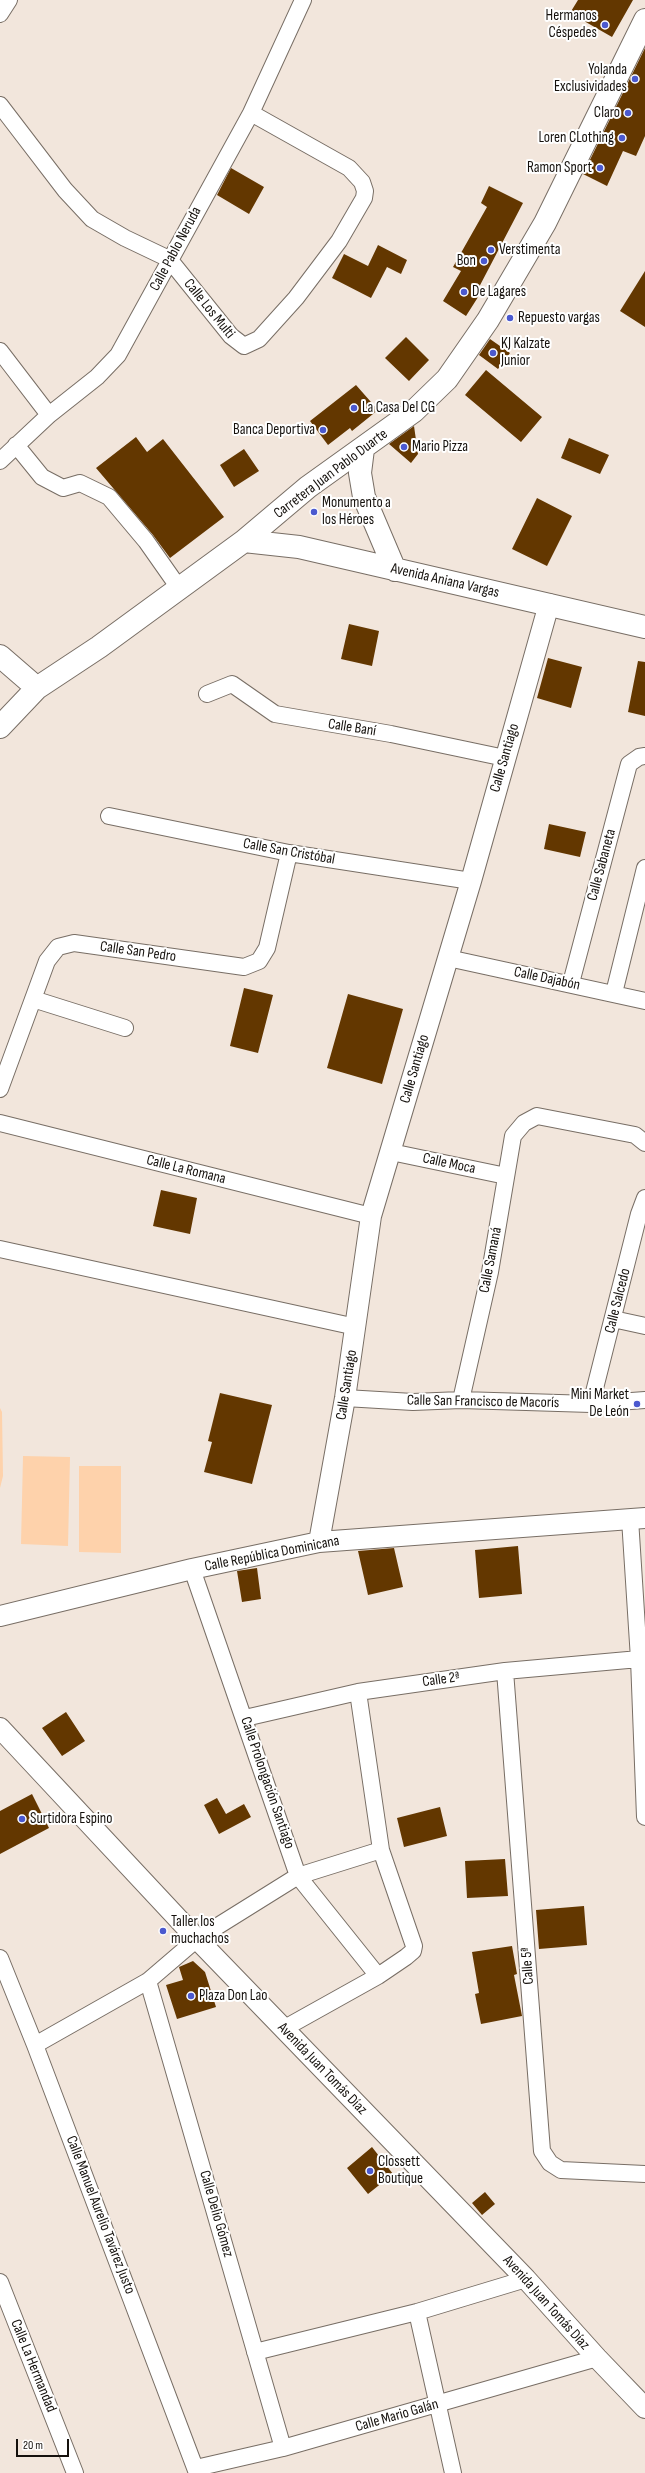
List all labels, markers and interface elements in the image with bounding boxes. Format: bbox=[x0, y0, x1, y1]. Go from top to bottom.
place label: Hermanos Céspedes bbox=[546, 7, 597, 42]
marker: Hermanos Céspedes bbox=[600, 20, 610, 30]
place label: Yolanda Exclusividades bbox=[554, 61, 627, 96]
marker: Yolanda Exclusividades bbox=[630, 74, 640, 84]
place label: Claro bbox=[594, 104, 620, 122]
marker: Claro bbox=[623, 108, 633, 118]
place label: Loren CLothing bbox=[538, 129, 614, 147]
marker: Loren CLothing bbox=[617, 133, 627, 143]
place label: Ramon Sport bbox=[527, 159, 592, 177]
marker: Ramon Sport bbox=[595, 163, 605, 173]
street label: Calle Pablo Neruda bbox=[146, 204, 206, 294]
place label: Verstimenta bbox=[499, 241, 561, 259]
marker: Verstimenta bbox=[486, 245, 496, 255]
place label: Bon bbox=[457, 252, 476, 270]
marker: Bon bbox=[479, 256, 489, 266]
street label: Calle Los Multi bbox=[180, 276, 238, 342]
place label: De Lagares bbox=[472, 283, 526, 301]
marker: De Lagares bbox=[459, 287, 469, 297]
place label: Repuesto vargas bbox=[518, 309, 600, 327]
marker: Repuesto vargas bbox=[505, 313, 515, 323]
place label: KJ Kalzate Junior bbox=[501, 335, 550, 370]
marker: KJ Kalzate Junior bbox=[488, 348, 498, 358]
place label: La Casa Del CG bbox=[362, 399, 435, 417]
marker: La Casa Del CG bbox=[349, 403, 359, 413]
place label: Banca Deportiva bbox=[233, 421, 315, 439]
street label: Carretera Juan Pablo Duarte bbox=[271, 425, 391, 523]
marker: Banca Deportiva bbox=[318, 425, 328, 435]
place label: Mario Pizza bbox=[412, 438, 468, 456]
marker: Mario Pizza bbox=[399, 442, 409, 452]
place label: Monumento a los Héroes bbox=[322, 494, 391, 529]
marker: Monumento a los Héroes bbox=[309, 507, 319, 517]
street label: Avenida Aniana Vargas bbox=[389, 560, 501, 602]
street label: Calle Baní bbox=[327, 715, 377, 741]
street label: Calle Santiago bbox=[487, 721, 523, 795]
street label: Calle Sabaneta bbox=[584, 827, 620, 903]
street label: Calle San Cristóbal bbox=[242, 835, 336, 869]
street label: Calle San Pedro bbox=[99, 938, 177, 966]
street label: Calle Dajabón bbox=[512, 963, 582, 995]
street label: Calle Santiago bbox=[397, 1032, 433, 1106]
street label: Calle Moca bbox=[421, 1150, 477, 1178]
street label: Calle La Romana bbox=[144, 1151, 228, 1189]
street label: Calle Samaná bbox=[476, 1226, 506, 1294]
street label: Calle Salcedo bbox=[601, 1267, 635, 1335]
street label: Calle Santiago bbox=[333, 1349, 361, 1421]
place label: Mini Market De León bbox=[571, 1386, 629, 1421]
street label: Calle San Francisco de Macorís bbox=[407, 1392, 559, 1412]
marker: Mini Market De León bbox=[632, 1399, 642, 1409]
street label: Calle República Dominicana bbox=[203, 1532, 341, 1576]
street label: Calle 2ª bbox=[421, 1668, 461, 1692]
street label: Calle Prolongación Santiago bbox=[236, 1715, 298, 1851]
place label: Surtidora Espino bbox=[30, 1810, 112, 1828]
marker: Surtidora Espino bbox=[17, 1814, 27, 1824]
place label: Taller los muchachos bbox=[171, 1913, 229, 1948]
marker: Taller los muchachos bbox=[158, 1926, 168, 1936]
street label: Calle 5ª bbox=[518, 1947, 538, 1985]
place label: Plaza Don Lao bbox=[199, 1987, 267, 2005]
marker: Plaza Don Lao bbox=[186, 1991, 196, 2001]
street label: Avenida Juan Tomás Díaz bbox=[273, 2019, 371, 2119]
street label: Calle Manuel Aurelio Tavárez Justo bbox=[61, 2133, 139, 2297]
place label: Clossett Boutique bbox=[378, 2153, 423, 2188]
marker: Clossett Boutique bbox=[365, 2166, 375, 2176]
street label: Calle Delio Gómez bbox=[195, 2169, 237, 2259]
street label: Avenida Juan Tomás Díaz bbox=[499, 2252, 593, 2354]
street label: Calle La Hermandad bbox=[6, 2317, 60, 2415]
street label: Calle Mario Galán bbox=[353, 2396, 441, 2436]
scale bar bbox=[18, 2431, 71, 2457]
text: 20 m bbox=[23, 2438, 43, 2453]

